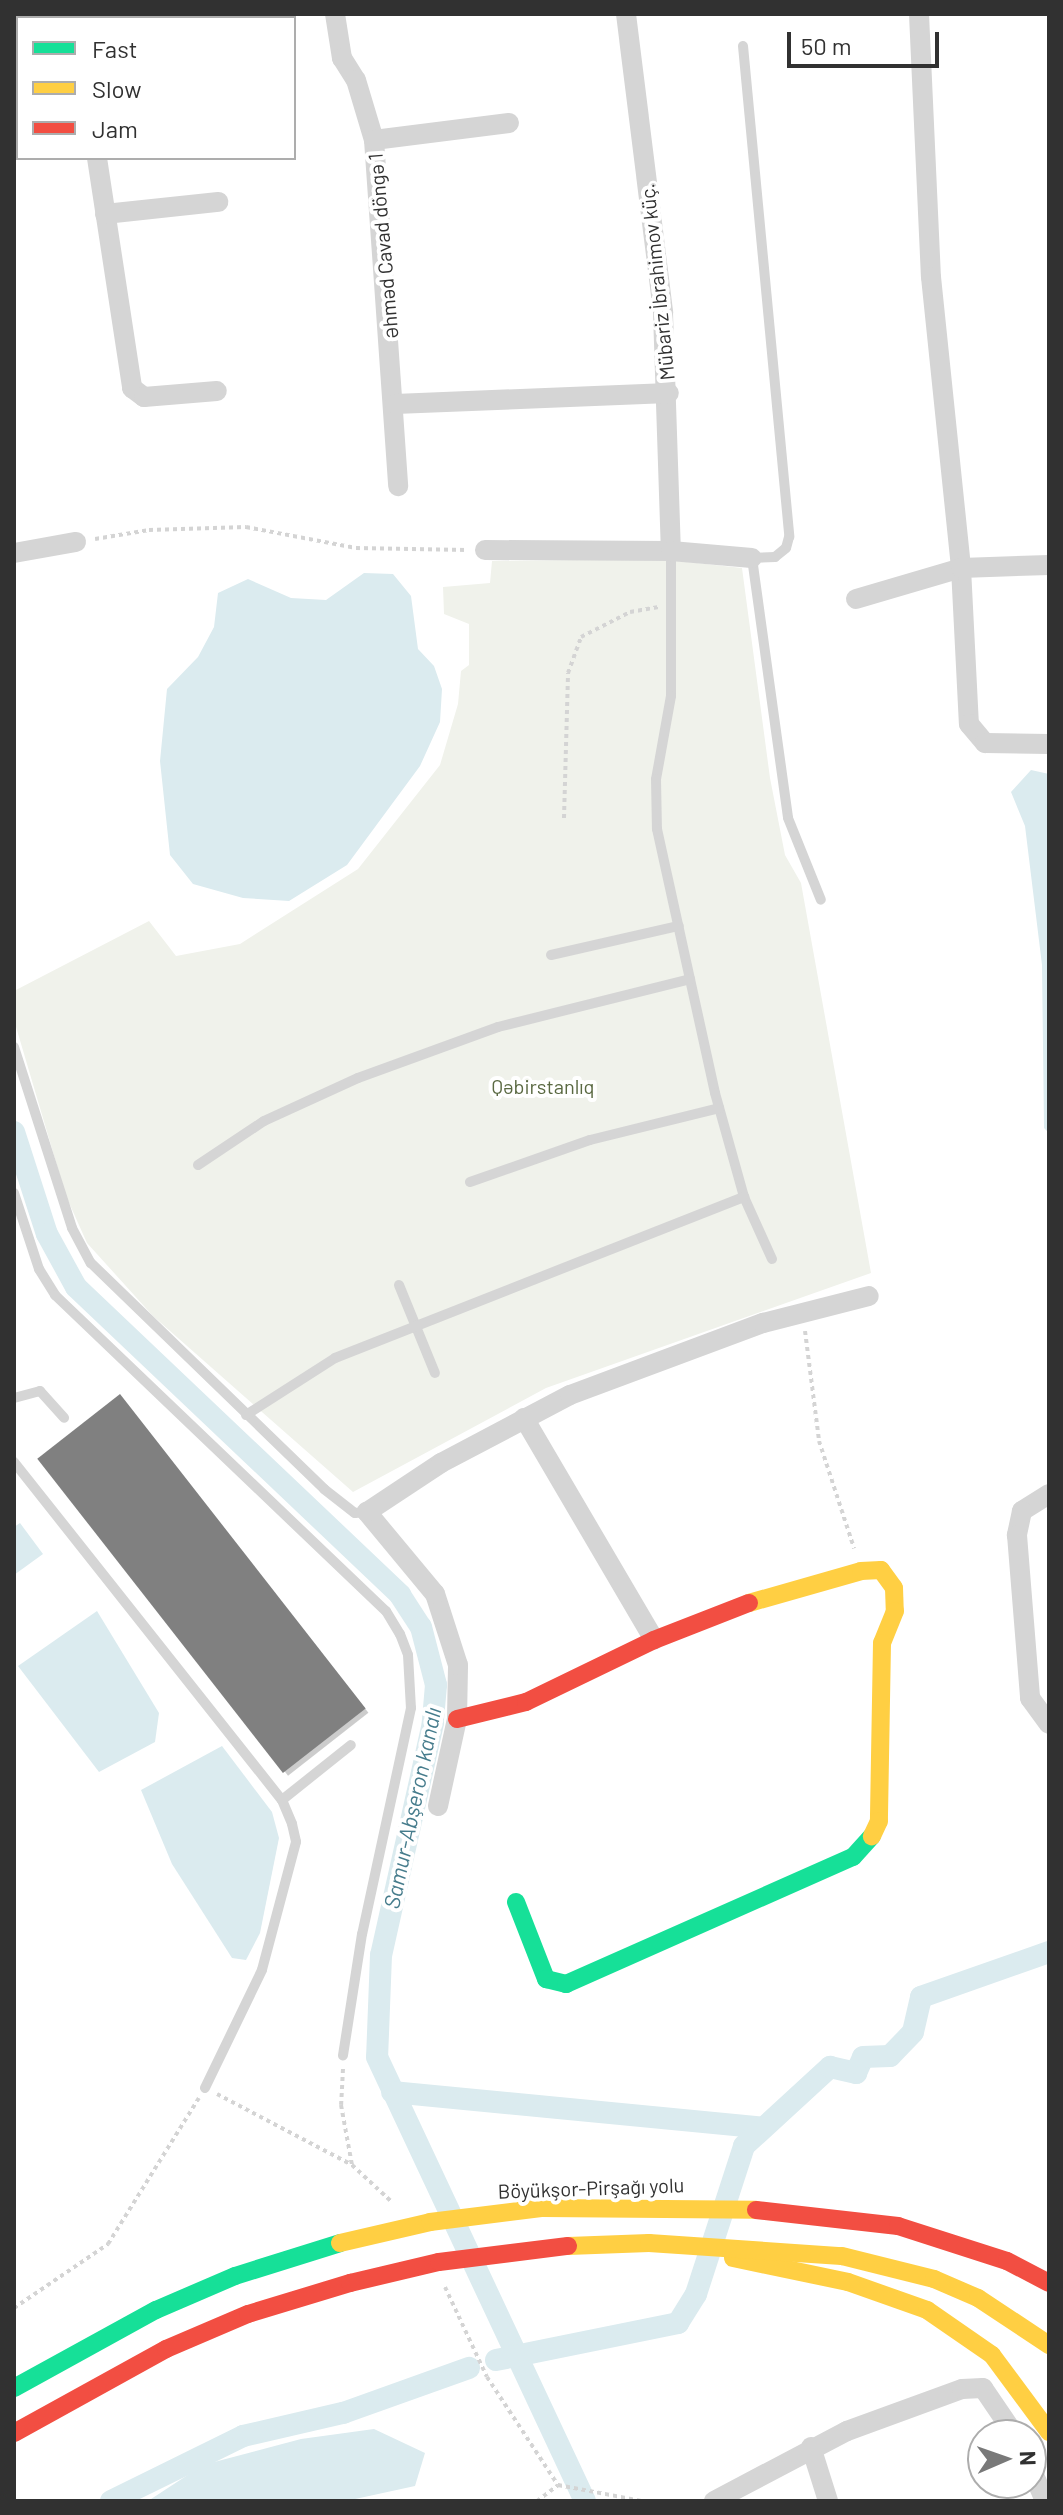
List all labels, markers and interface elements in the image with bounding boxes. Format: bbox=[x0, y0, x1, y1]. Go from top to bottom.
legend bbox=[16, 16, 296, 160]
scale bar bbox=[791, 16, 943, 66]
text: 50 m bbox=[801, 31, 852, 60]
text: Fast bbox=[92, 34, 137, 63]
text: Slow bbox=[92, 74, 141, 103]
text: Jam bbox=[92, 114, 138, 143]
street label: Əhməd Cavad döngə 1 bbox=[363, 152, 403, 340]
street label: Mübariz İbrahimov küç. bbox=[635, 183, 679, 381]
park label: Qəbirstanlıq bbox=[491, 1074, 595, 1098]
water label: Samur-Abşeron kanalı bbox=[378, 1705, 446, 1911]
street label: Böyükşor-Pirşağı yolu bbox=[497, 2173, 685, 2203]
north arrow bbox=[967, 2419, 1047, 2499]
text: N bbox=[1016, 2450, 1042, 2466]

